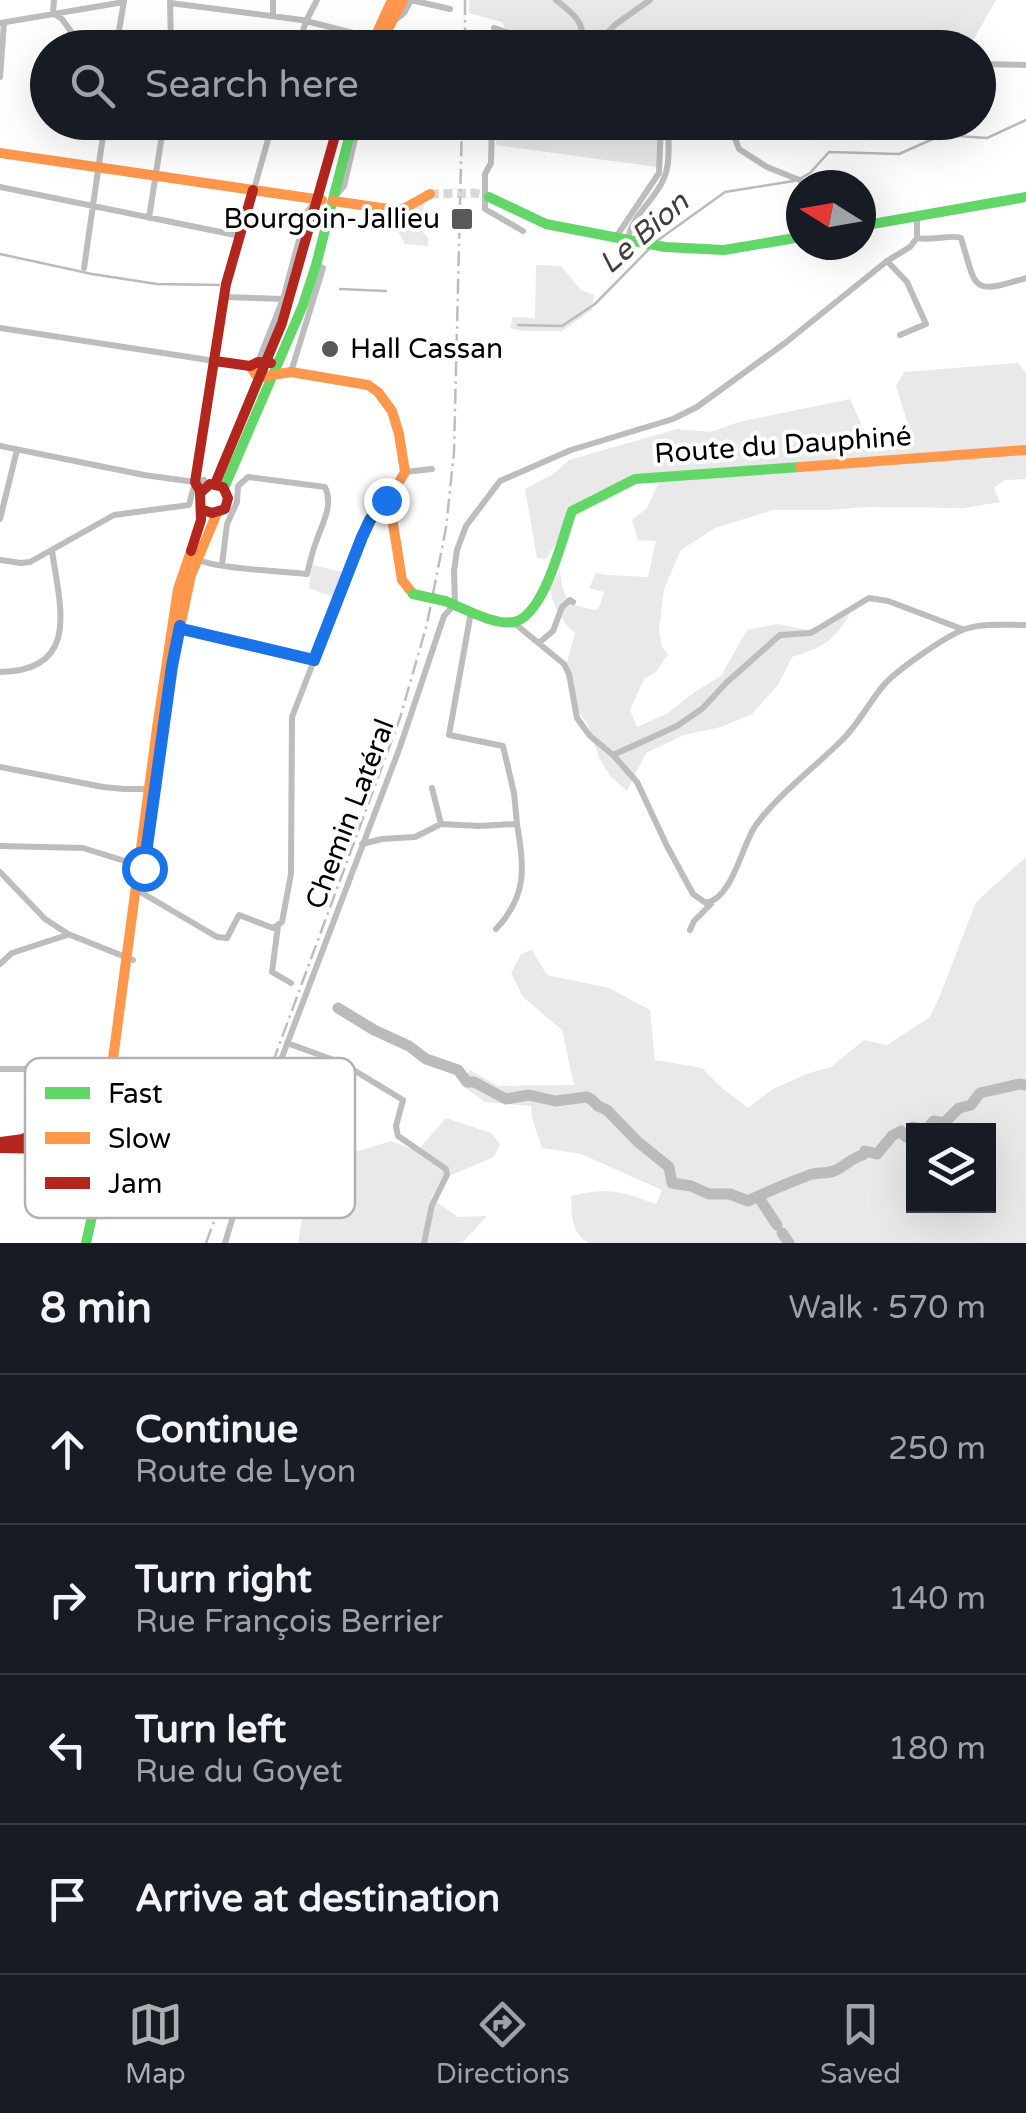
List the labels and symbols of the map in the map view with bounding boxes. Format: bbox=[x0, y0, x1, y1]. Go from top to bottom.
north arrow bbox=[786, 170, 876, 260]
water label: Le Bion bbox=[592, 184, 697, 282]
place label: Bourgoin-Jallieu bbox=[224, 202, 440, 236]
marker: Bourgoin-Jallieu bbox=[449, 206, 475, 232]
place label: Hall Cassan bbox=[350, 332, 503, 366]
marker: Hall Cassan bbox=[319, 338, 341, 360]
street label: Route du Dauphiné bbox=[653, 419, 913, 471]
route end bbox=[364, 478, 410, 524]
street label: Chemin Latéral bbox=[298, 714, 402, 914]
route start bbox=[122, 846, 168, 892]
legend bbox=[25, 1058, 355, 1218]
text: Fast bbox=[108, 1077, 163, 1111]
text: Slow bbox=[108, 1122, 171, 1156]
text: Jam bbox=[108, 1167, 163, 1201]

